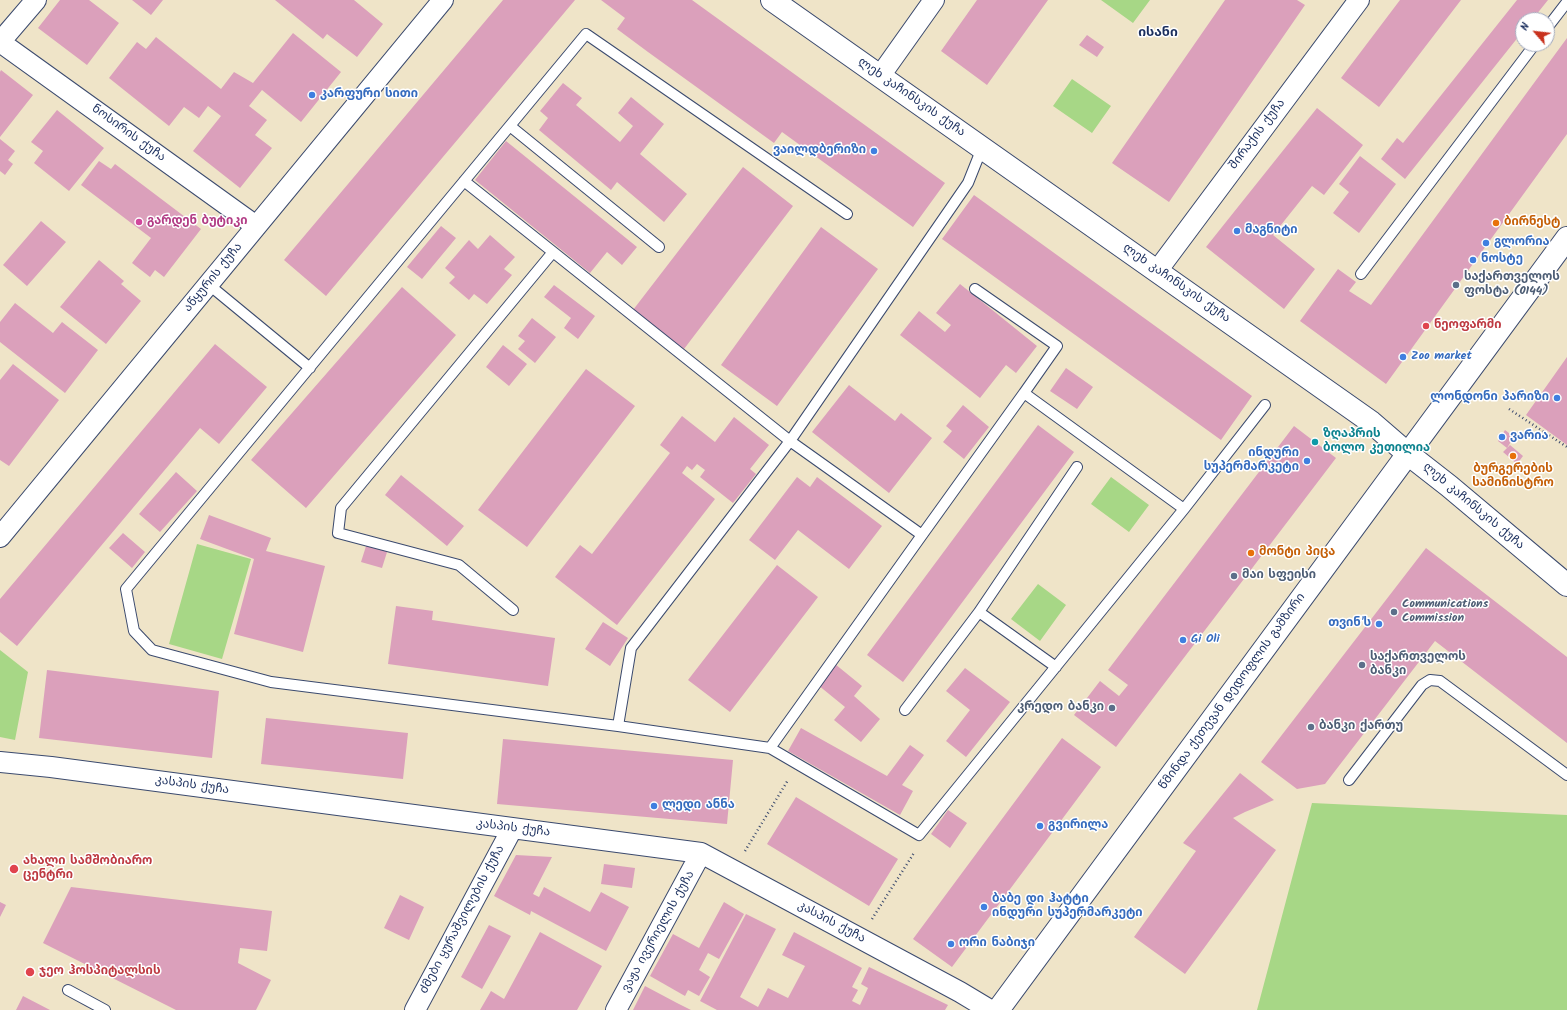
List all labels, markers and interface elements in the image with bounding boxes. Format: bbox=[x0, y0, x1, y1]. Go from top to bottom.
north arrow bbox=[1515, 12, 1555, 52]
text: N bbox=[1516, 20, 1535, 34]
district label: ისანი bbox=[1138, 26, 1178, 42]
street label: ლეხ კაჩინსკის ქუჩა bbox=[855, 55, 967, 141]
place label: კარფური სითი bbox=[320, 88, 418, 102]
marker: კარფური სითი bbox=[307, 90, 317, 100]
street label: შირაქის ქუჩა bbox=[1227, 97, 1289, 173]
street label: ნოსირის ქუჩა bbox=[88, 102, 168, 166]
place label: ვაილდბერიზი bbox=[773, 144, 866, 158]
marker: ვაილდბერიზი bbox=[869, 146, 879, 156]
place label: გარდენ ბუტიკი bbox=[147, 215, 248, 229]
place label: ბირნესტ bbox=[1504, 216, 1560, 230]
marker: გარდენ ბუტიკი bbox=[134, 217, 144, 227]
marker: ბირნესტ bbox=[1491, 218, 1501, 228]
place label: მაგნიტი bbox=[1245, 224, 1298, 238]
marker: მაგნიტი bbox=[1232, 226, 1242, 236]
place label: გლორია bbox=[1494, 236, 1550, 250]
marker: გლორია bbox=[1481, 238, 1491, 248]
street label: აწყურის ქუჩა bbox=[182, 240, 246, 316]
street label: ლეხ კაჩინსკის ქუჩა bbox=[1120, 241, 1232, 327]
place label: ნოსტე bbox=[1481, 253, 1523, 267]
marker: ნოსტე bbox=[1468, 255, 1478, 265]
place label: საქართველოს ფოსტა (0144) bbox=[1464, 271, 1560, 299]
marker: საქართველოს ფოსტა (0144) bbox=[1451, 280, 1461, 290]
place label: ნეოფარმი bbox=[1434, 319, 1501, 333]
marker: ნეოფარმი bbox=[1421, 321, 1431, 331]
place label: Zoo market bbox=[1411, 350, 1472, 364]
marker: Zoo market bbox=[1398, 352, 1408, 362]
place label: ლონდონი პარიზი bbox=[1430, 391, 1549, 405]
marker: ლონდონი პარიზი bbox=[1552, 393, 1562, 403]
place label: ზღაპრის ბოლო კეთილია bbox=[1323, 428, 1430, 456]
place label: ვარია bbox=[1510, 430, 1549, 444]
marker: ვარია bbox=[1497, 432, 1507, 442]
marker: ზღაპრის ბოლო კეთილია bbox=[1310, 437, 1320, 447]
place label: ინდური სუპერმარკეტი bbox=[1204, 447, 1299, 475]
marker: ბურგერების სამინისტრო bbox=[1508, 451, 1518, 461]
marker: ინდური სუპერმარკეტი bbox=[1302, 456, 1312, 466]
street label: ლეხ კაჩინსკის ქუჩა bbox=[1419, 460, 1527, 554]
place label: ბურგერების სამინისტრო bbox=[1472, 463, 1554, 491]
place label: მონტი პიცა bbox=[1259, 546, 1335, 560]
marker: მონტი პიცა bbox=[1246, 548, 1256, 558]
place label: მაი სფეისი bbox=[1242, 569, 1316, 583]
marker: მაი სფეისი bbox=[1229, 571, 1239, 581]
street label: წმინდა ქეთევან დედოფლის გამზირი bbox=[1157, 591, 1309, 793]
place label: Communications Commission bbox=[1402, 598, 1488, 626]
marker: Communications Commission bbox=[1389, 607, 1399, 617]
place label: თვინ'ს bbox=[1328, 617, 1371, 631]
marker: თვინ'ს bbox=[1374, 619, 1384, 629]
place label: Gi Oli bbox=[1191, 633, 1220, 647]
marker: Gi Oli bbox=[1178, 635, 1188, 645]
place label: საქართველოს ბანკი bbox=[1370, 651, 1466, 679]
marker: საქართველოს ბანკი bbox=[1357, 660, 1367, 670]
place label: კრედო ბანკი bbox=[1017, 701, 1104, 715]
marker: კრედო ბანკი bbox=[1107, 703, 1117, 713]
place label: ბანკი ქართუ bbox=[1319, 720, 1403, 734]
marker: ბანკი ქართუ bbox=[1306, 722, 1316, 732]
street label: კასპის ქუჩა bbox=[154, 774, 230, 798]
place label: ლედი ანნა bbox=[662, 799, 735, 813]
marker: ლედი ანნა bbox=[649, 801, 659, 811]
street label: კასპის ქუჩა bbox=[475, 817, 551, 841]
place label: გვირილა bbox=[1048, 819, 1108, 833]
marker: გვირილა bbox=[1035, 821, 1045, 831]
street label: ძმები ყურაშვილების ქუჩა bbox=[418, 843, 508, 997]
place label: ახალი სამშობიარო ცენტრი bbox=[23, 855, 152, 883]
marker: ახალი სამშობიარო ცენტრი bbox=[8, 863, 20, 875]
street label: ვაჟა ივერიელის ქუჩა bbox=[620, 869, 698, 995]
place label: ბაბე დი ჰატტი ინდური სუპერმარკეტი bbox=[992, 893, 1143, 921]
street label: კასპის ქუჩა bbox=[795, 899, 867, 947]
marker: ბაბე დი ჰატტი ინდური სუპერმარკეტი bbox=[979, 902, 989, 912]
place label: ორი ნაბიჯი bbox=[959, 937, 1035, 951]
marker: ორი ნაბიჯი bbox=[946, 939, 956, 949]
place label: ჯეო ჰოსპიტალსის bbox=[39, 965, 160, 979]
marker: ჯეო ჰოსპიტალსის bbox=[24, 966, 36, 978]

